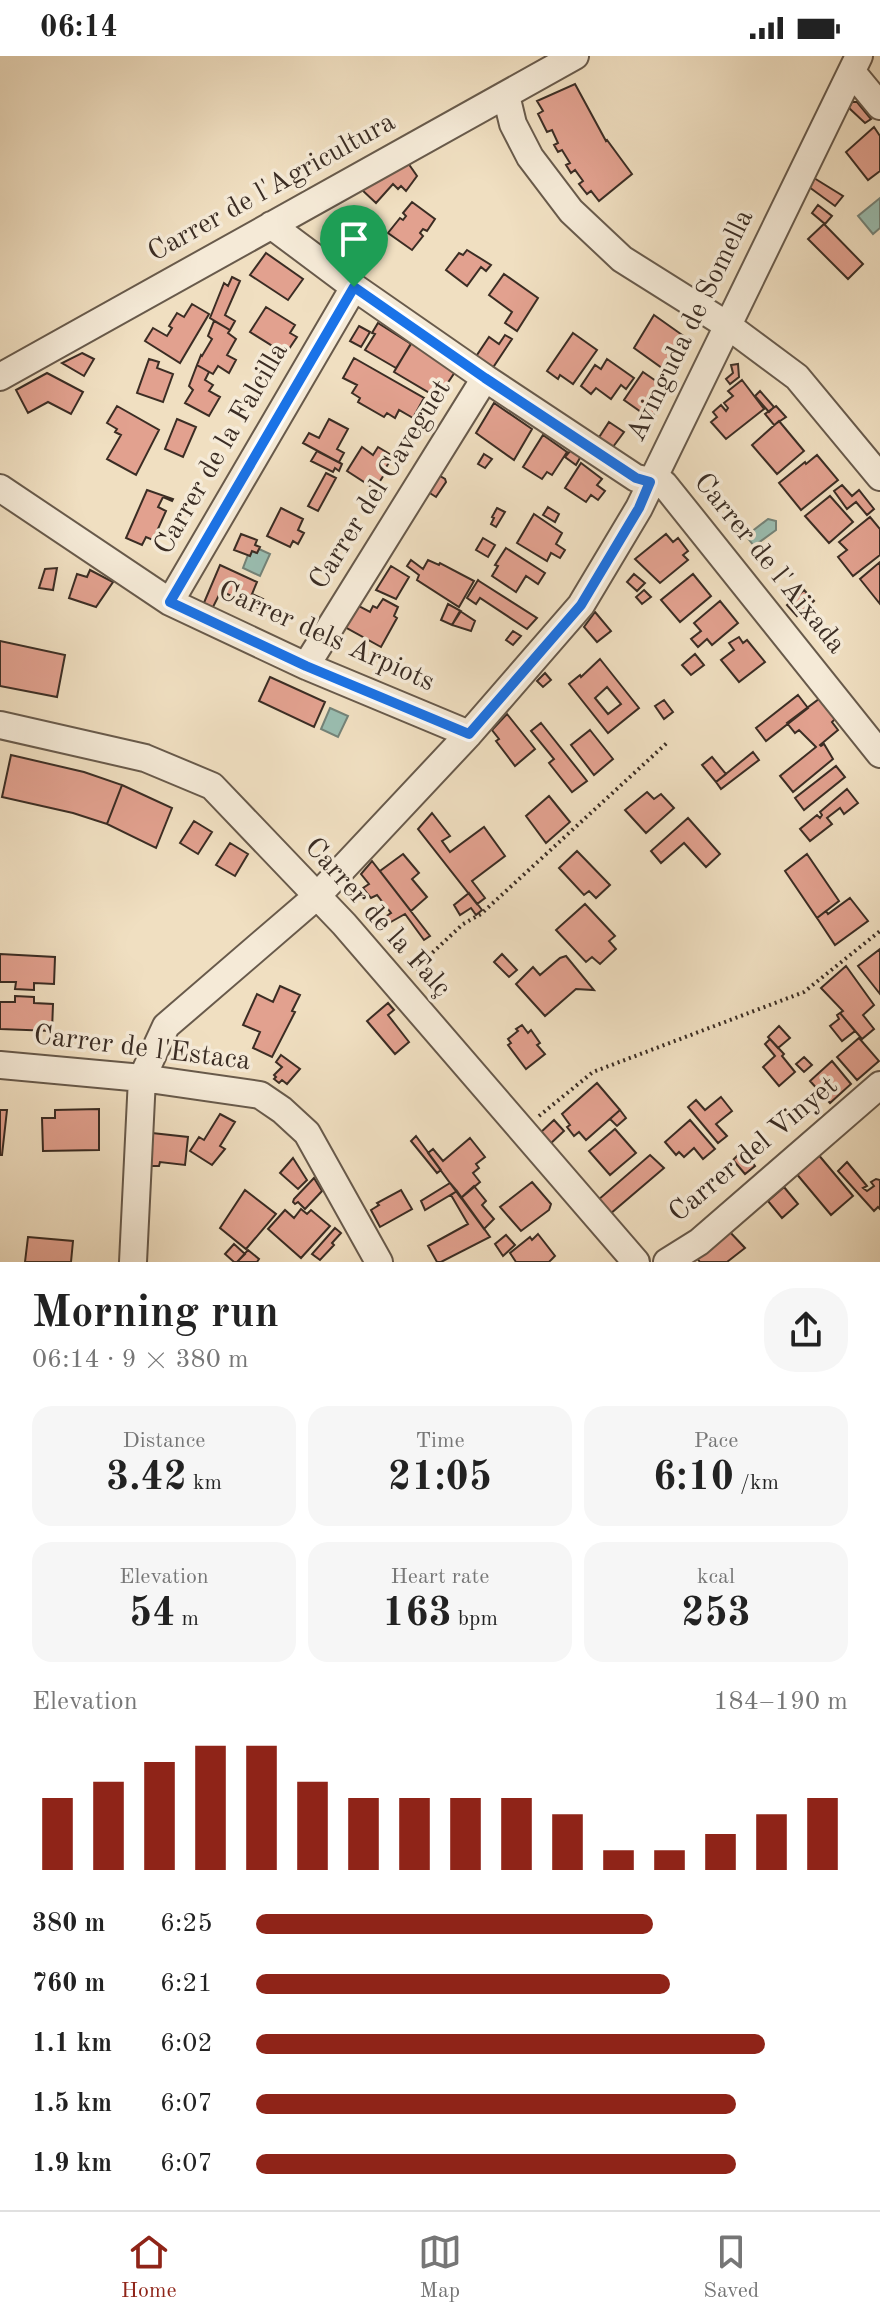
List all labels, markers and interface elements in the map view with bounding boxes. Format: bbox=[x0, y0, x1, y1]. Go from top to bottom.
text: 06:14 bbox=[40, 13, 118, 43]
street label: Carrer de l'Agricultura bbox=[144, 108, 400, 268]
pin bbox=[320, 205, 388, 287]
street label: Avinguda de Somella bbox=[623, 206, 759, 446]
icon: arrive bbox=[332, 217, 376, 261]
street label: Carrer de la Falcilla bbox=[150, 338, 294, 560]
street label: Carrer del Caveguet bbox=[305, 375, 457, 595]
street label: Carrer de l'Aixada bbox=[688, 468, 850, 660]
street label: Carrer dels Arpiots bbox=[214, 577, 438, 697]
street label: Carrer de la Falç bbox=[299, 833, 455, 1003]
street label: Carrer de l'Estaca bbox=[32, 1022, 252, 1076]
street label: Carrer del Vinyet bbox=[665, 1072, 843, 1228]
button: share bbox=[764, 1288, 848, 1372]
text: Morning run bbox=[32, 1292, 279, 1336]
text: 06:14 · 9 × 380 m bbox=[32, 1347, 249, 1373]
text: Distance bbox=[123, 1430, 205, 1452]
text: Time bbox=[415, 1430, 465, 1452]
text: Pace bbox=[694, 1430, 738, 1452]
text: 3.42 bbox=[106, 1459, 187, 1499]
text: 21:05 bbox=[388, 1459, 492, 1499]
text: 6:10 bbox=[653, 1459, 734, 1499]
text: km bbox=[187, 1472, 222, 1494]
text: /km bbox=[734, 1472, 779, 1494]
text: Elevation bbox=[119, 1566, 209, 1588]
text: Heart rate bbox=[391, 1566, 489, 1588]
text: kcal bbox=[697, 1566, 735, 1588]
text: 54 bbox=[129, 1595, 175, 1635]
text: 163 bbox=[382, 1595, 452, 1635]
text: 253 bbox=[681, 1595, 751, 1635]
text: m bbox=[175, 1608, 199, 1630]
text: bpm bbox=[452, 1608, 498, 1630]
text: Elevation bbox=[32, 1689, 138, 1715]
text: 184–190 m bbox=[713, 1689, 848, 1715]
text: 380 m bbox=[32, 1911, 105, 1937]
text: 6:25 bbox=[160, 1911, 213, 1937]
text: 760 m bbox=[32, 1971, 105, 1997]
text: 6:21 bbox=[160, 1971, 213, 1997]
text: 1.1 km bbox=[32, 2031, 112, 2057]
text: 6:02 bbox=[160, 2031, 213, 2057]
text: 1.5 km bbox=[32, 2091, 112, 2117]
text: 6:07 bbox=[160, 2091, 213, 2117]
text: 1.9 km bbox=[32, 2151, 112, 2177]
text: 6:07 bbox=[160, 2151, 213, 2177]
tab: Home bbox=[121, 2230, 177, 2305]
tab: Map bbox=[418, 2230, 462, 2305]
tab: Saved bbox=[703, 2230, 759, 2305]

